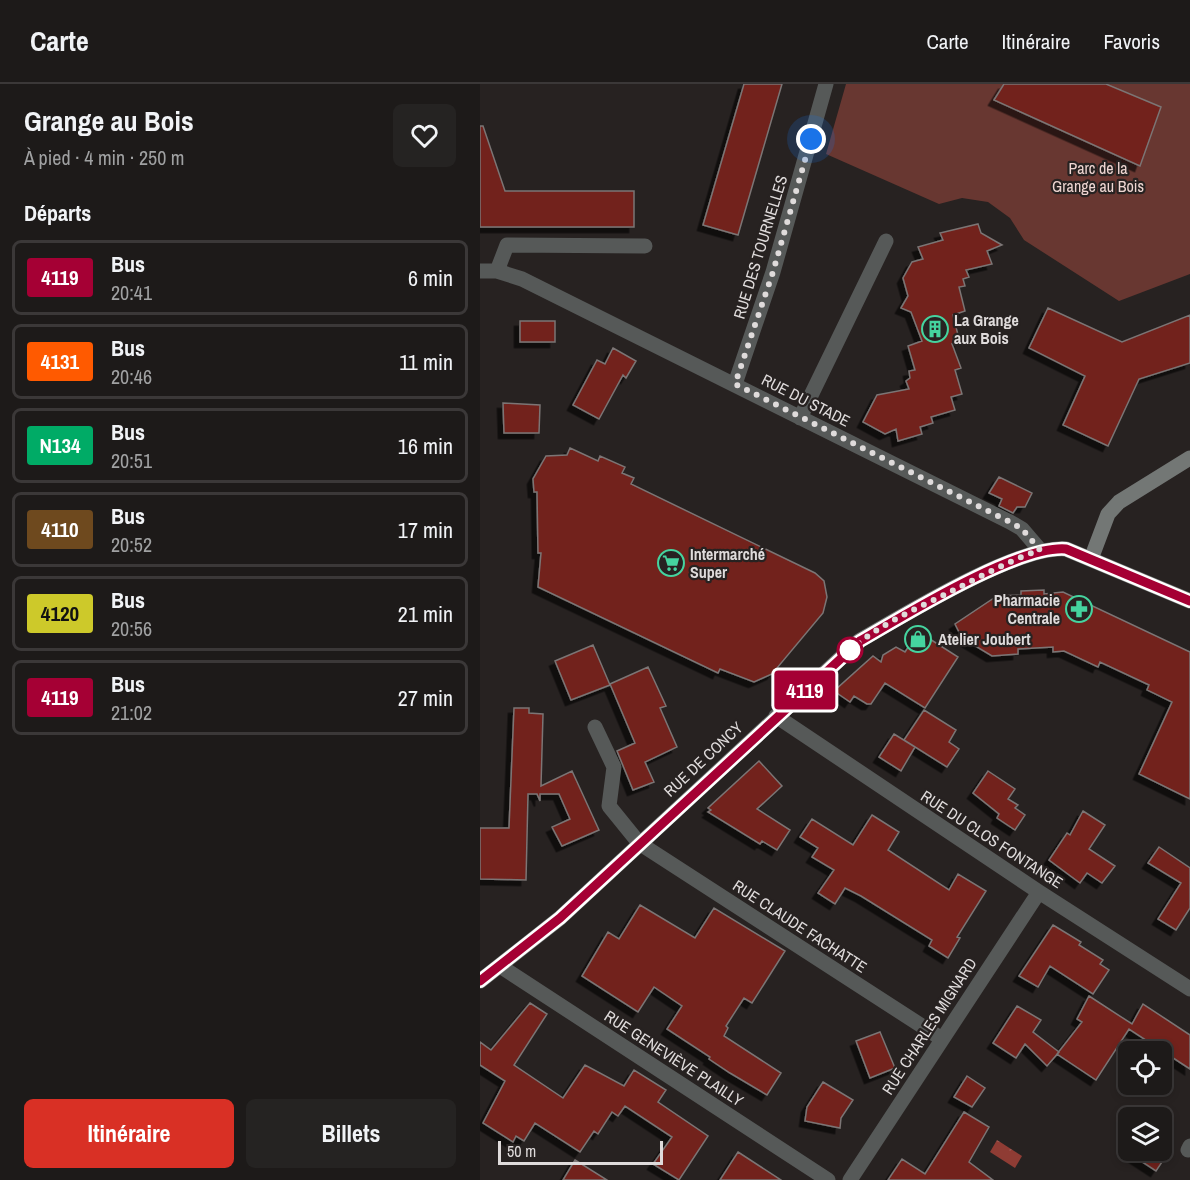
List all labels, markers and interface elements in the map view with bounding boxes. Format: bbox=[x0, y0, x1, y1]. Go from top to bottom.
text: Carte bbox=[30, 22, 89, 60]
text: Carte bbox=[926, 27, 969, 56]
text: Itinéraire bbox=[1002, 27, 1070, 56]
text: Favoris bbox=[1103, 27, 1160, 56]
text: Grange au Bois bbox=[24, 102, 194, 140]
button: heart bbox=[393, 104, 456, 167]
your location bbox=[796, 124, 826, 154]
text: À pied · 4 min · 250 m bbox=[24, 144, 184, 171]
park label: Parc de la Grange au Bois bbox=[1052, 157, 1144, 197]
street label: RUE DES TOURNELLES bbox=[728, 172, 792, 321]
text: Départs bbox=[24, 198, 91, 228]
text: Bus bbox=[111, 249, 145, 279]
text: 4119 bbox=[41, 263, 79, 292]
text: 6 min bbox=[408, 263, 453, 293]
text: 20:41 bbox=[111, 279, 152, 306]
place label: La Grange aux Bois bbox=[954, 309, 1019, 349]
building icon: La Grange aux Bois bbox=[920, 314, 950, 344]
text: Bus bbox=[111, 333, 145, 363]
text: 4131 bbox=[41, 347, 79, 376]
text: 11 min bbox=[399, 347, 453, 377]
text: 20:46 bbox=[111, 363, 152, 390]
street label: RUE DU STADE bbox=[758, 368, 854, 432]
text: Bus bbox=[111, 417, 145, 447]
text: N134 bbox=[39, 431, 81, 460]
text: 16 min bbox=[398, 431, 453, 461]
text: 20:51 bbox=[111, 447, 152, 474]
text: Bus bbox=[111, 501, 145, 531]
text: 4110 bbox=[41, 515, 79, 544]
text: 17 min bbox=[398, 515, 453, 545]
text: 20:52 bbox=[111, 531, 152, 558]
place label: Intermarché Super bbox=[690, 543, 765, 583]
supermarket icon: Intermarché Super bbox=[656, 548, 686, 578]
text: Bus bbox=[111, 585, 145, 615]
place label: Pharmacie Centrale bbox=[994, 589, 1060, 629]
pharmacy icon: Pharmacie Centrale bbox=[1064, 594, 1094, 624]
text: 4120 bbox=[41, 599, 79, 628]
text: 21 min bbox=[398, 599, 453, 629]
text: 20:56 bbox=[111, 615, 152, 642]
shop icon: Atelier Joubert bbox=[903, 624, 933, 654]
place label: Atelier Joubert bbox=[938, 628, 1031, 650]
unlabelled marker bbox=[837, 637, 863, 663]
text: Bus bbox=[111, 669, 145, 699]
line badge: 4119 bbox=[763, 670, 847, 710]
text: 4119 bbox=[786, 676, 824, 705]
text: 4119 bbox=[41, 683, 79, 712]
text: 27 min bbox=[398, 683, 453, 713]
text: 21:02 bbox=[111, 699, 152, 726]
street label: RUE DE CONCY bbox=[659, 716, 747, 801]
street label: RUE DU CLOS FONTANGE bbox=[917, 785, 1067, 893]
street label: RUE CLAUDE FACHATTE bbox=[729, 874, 871, 978]
street label: RUE CHARLES MIGNARD bbox=[876, 953, 982, 1099]
street label: RUE GENEVIÈVE PLAILLY bbox=[600, 1005, 748, 1111]
map controls bbox=[1118, 1041, 1172, 1161]
button: locate bbox=[1118, 1041, 1172, 1095]
button: Itinéraire bbox=[24, 1099, 234, 1168]
button: Billets bbox=[246, 1099, 456, 1168]
button: layers bbox=[1118, 1107, 1172, 1161]
scale bar bbox=[498, 1138, 663, 1166]
text: 50 m bbox=[507, 1140, 536, 1162]

